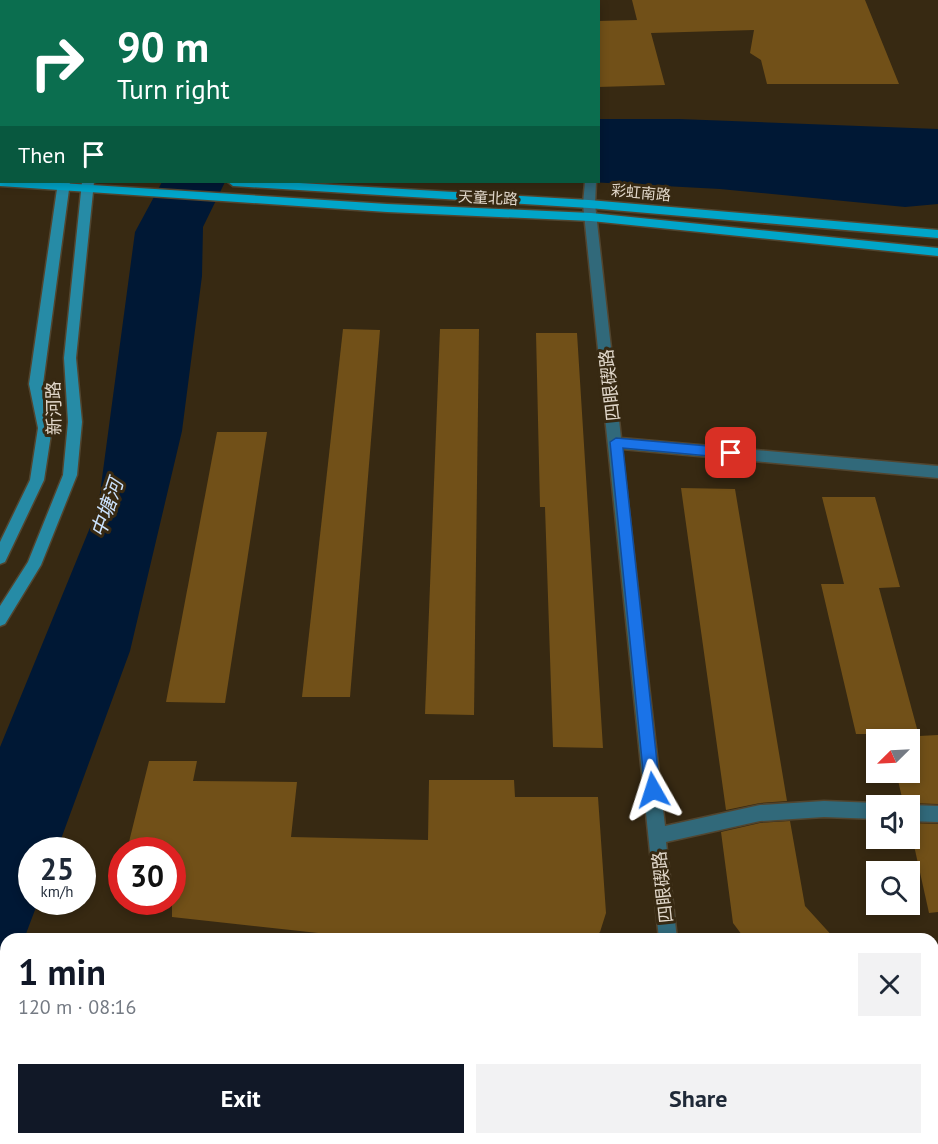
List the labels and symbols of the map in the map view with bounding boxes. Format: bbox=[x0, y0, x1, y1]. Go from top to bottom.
street label: 彩虹南路 bbox=[610, 180, 672, 205]
street label: 天童北路 bbox=[458, 186, 518, 209]
street label: 四眼碶路 bbox=[594, 348, 625, 422]
street label: 新河路 bbox=[42, 381, 65, 435]
pin bbox=[705, 427, 756, 478]
water label: 中塘河 bbox=[85, 472, 130, 541]
north arrow bbox=[866, 729, 920, 783]
position arrow bbox=[621, 758, 685, 822]
speed limit sign: 30 bbox=[108, 837, 186, 915]
street label: 四眼碶路 bbox=[647, 850, 678, 924]

